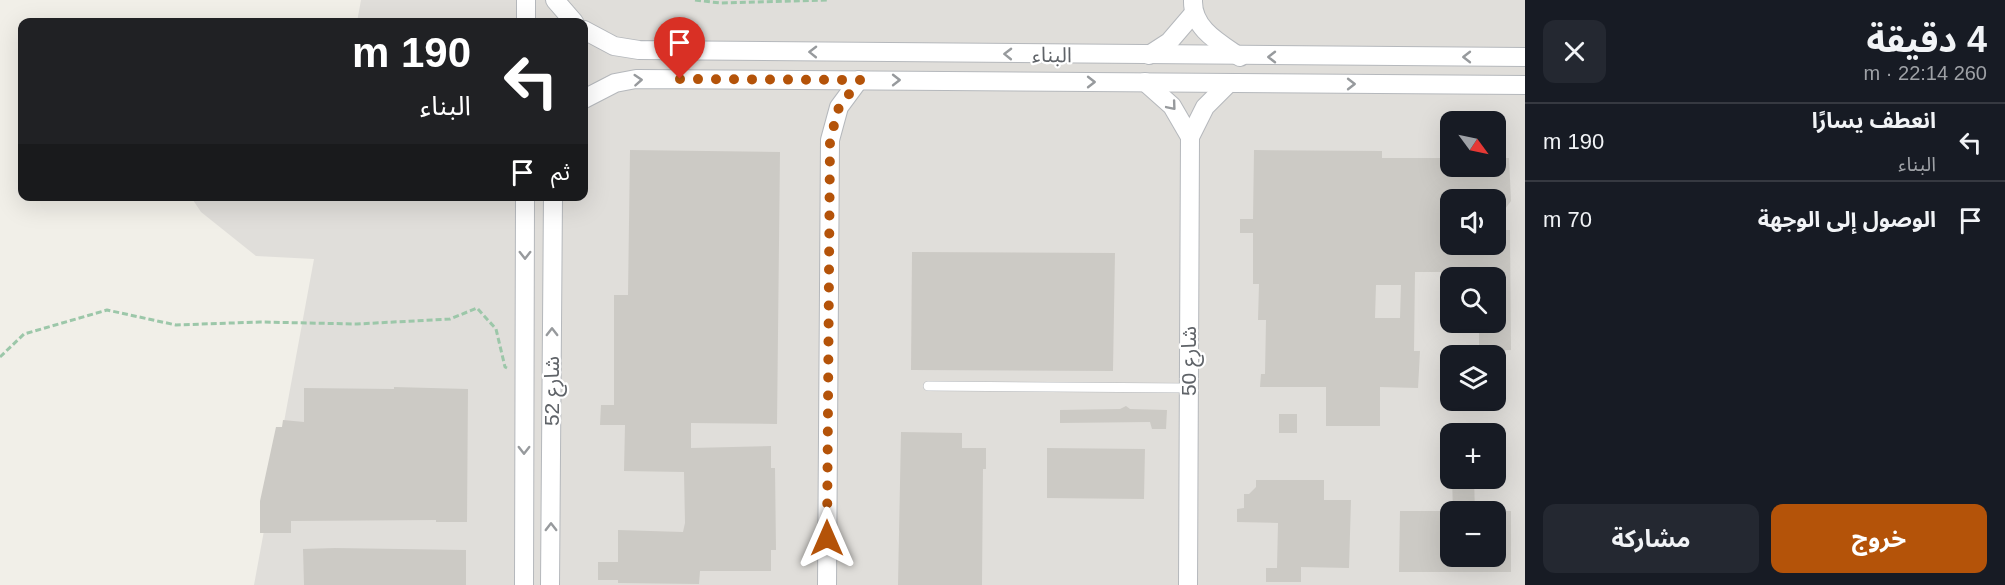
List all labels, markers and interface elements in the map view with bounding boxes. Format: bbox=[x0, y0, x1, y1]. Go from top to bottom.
pin bbox=[654, 17, 705, 79]
text: 4 دقيقة bbox=[1866, 19, 1987, 60]
button: close bbox=[1543, 20, 1606, 83]
icon: arrive bbox=[663, 26, 696, 59]
text: 190 m bbox=[352, 29, 471, 76]
icon: left bbox=[492, 42, 570, 120]
street label: البناء bbox=[1032, 43, 1072, 66]
one-way arrow bbox=[808, 46, 817, 58]
one-way arrow bbox=[1003, 48, 1012, 60]
one-way arrow bbox=[1267, 51, 1276, 63]
one-way arrow bbox=[1462, 51, 1471, 63]
text: 260 m · 22:14 bbox=[1864, 62, 1987, 84]
one-way arrow bbox=[633, 73, 642, 86]
one-way arrow bbox=[891, 74, 900, 86]
one-way arrow bbox=[1086, 76, 1095, 88]
one-way arrow bbox=[1346, 78, 1355, 90]
text: البناء bbox=[420, 91, 471, 121]
one-way arrow bbox=[1164, 99, 1175, 110]
text: انعطف يسارًا bbox=[1812, 108, 1936, 133]
north arrow bbox=[1440, 111, 1506, 177]
map controls bbox=[1440, 111, 1506, 567]
icon: left bbox=[1954, 126, 1987, 159]
text: 190 m bbox=[1543, 129, 1604, 154]
text: البناء bbox=[1898, 153, 1936, 175]
icon: arrive bbox=[506, 156, 539, 189]
text: ثم bbox=[551, 160, 570, 185]
button: sound bbox=[1440, 189, 1506, 255]
icon: arrive bbox=[1954, 204, 1987, 237]
text: 70 m bbox=[1543, 207, 1592, 232]
text: الوصول إلى الوجهة bbox=[1758, 207, 1936, 232]
one-way arrow bbox=[519, 250, 531, 259]
button: search bbox=[1440, 267, 1506, 333]
street label: شارع 50 bbox=[1177, 326, 1204, 396]
one-way arrow bbox=[546, 327, 558, 336]
button: layers bbox=[1440, 345, 1506, 411]
street label: شارع 52 bbox=[540, 356, 567, 426]
button: + bbox=[1440, 423, 1506, 489]
one-way arrow bbox=[518, 445, 530, 454]
button: − bbox=[1440, 501, 1506, 567]
button: مشاركة bbox=[1543, 504, 1759, 573]
button: خروج bbox=[1771, 504, 1987, 573]
position arrow bbox=[795, 506, 859, 570]
one-way arrow bbox=[545, 522, 557, 531]

